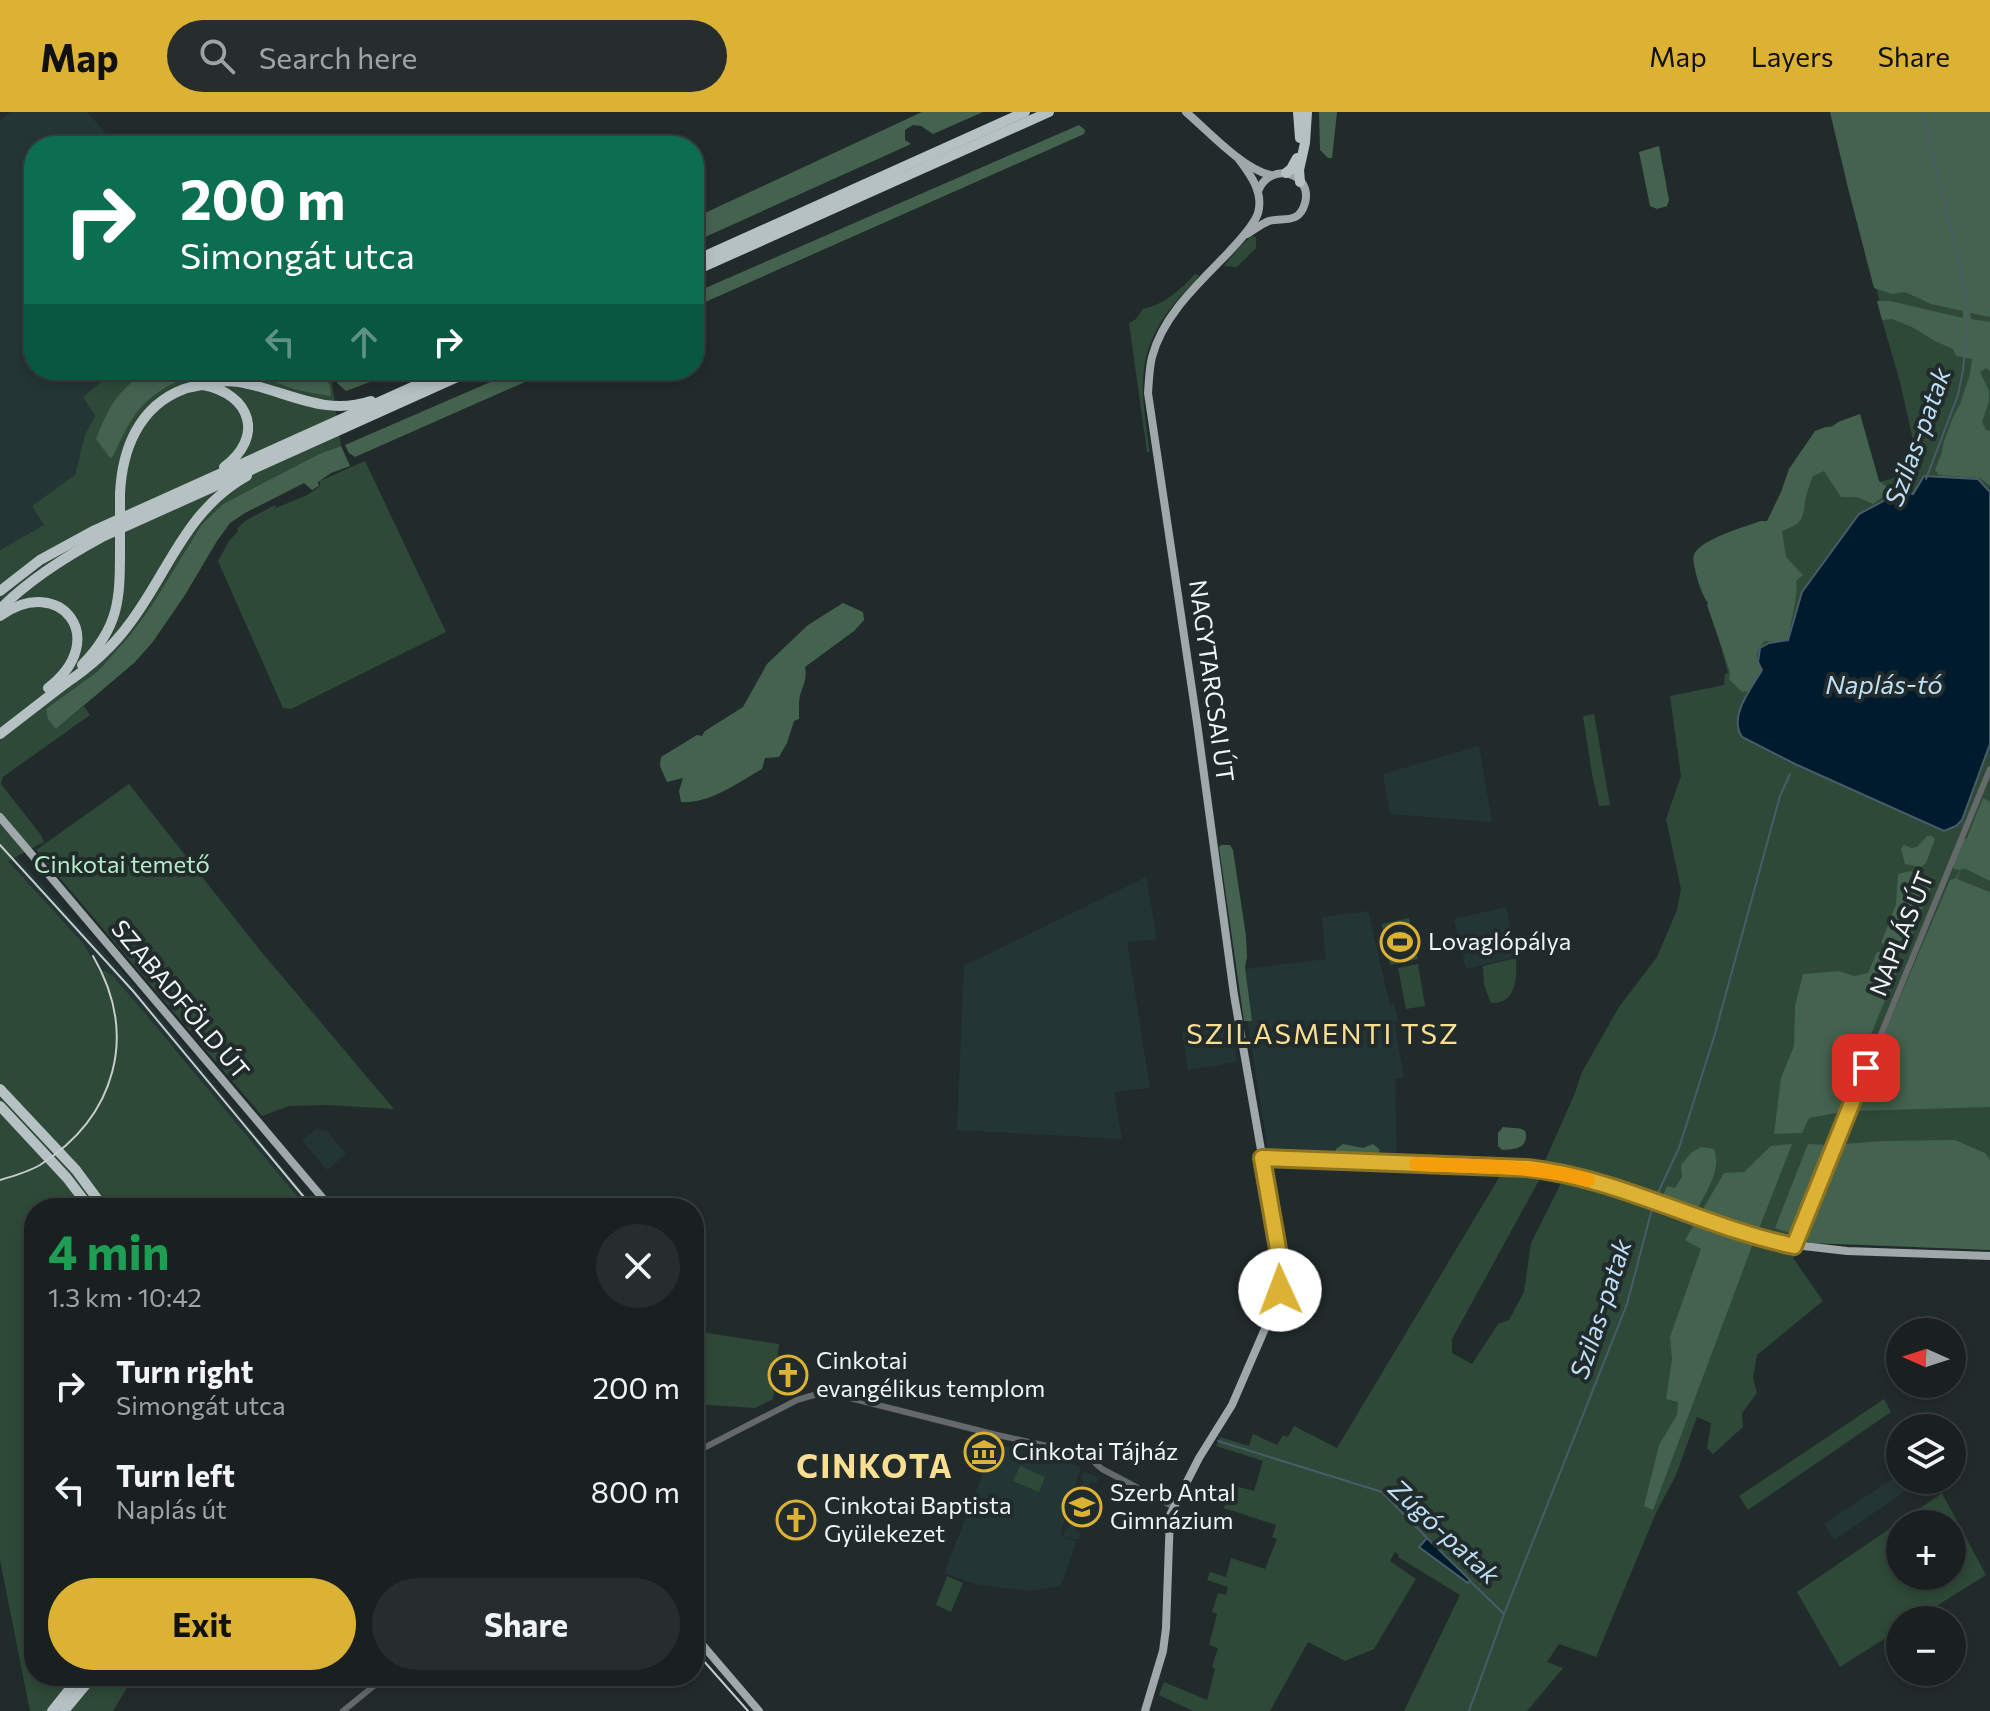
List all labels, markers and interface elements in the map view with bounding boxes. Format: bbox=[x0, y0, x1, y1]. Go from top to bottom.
search box bbox=[167, 20, 727, 92]
text: Map bbox=[40, 33, 119, 80]
icon: search bbox=[195, 34, 239, 78]
text: Search here bbox=[259, 38, 417, 75]
text: Map bbox=[1649, 39, 1707, 73]
text: Layers bbox=[1751, 39, 1833, 73]
text: Share bbox=[1877, 39, 1950, 73]
text: 200 m bbox=[180, 163, 346, 232]
icon: right bbox=[48, 168, 152, 272]
text: Simongát utca bbox=[180, 232, 415, 276]
icon: left bbox=[258, 320, 302, 364]
icon: ahead bbox=[342, 320, 386, 364]
icon: right bbox=[426, 320, 470, 364]
water label: Szilas-patak bbox=[1877, 362, 1956, 510]
street label: NAGYTARCSAI ÚT bbox=[1184, 578, 1241, 784]
water label: Naplás-tó bbox=[1825, 668, 1943, 699]
park label: Cinkotai temető bbox=[34, 849, 210, 878]
street label: NAPLÁS ÚT bbox=[1863, 867, 1939, 1000]
street label: SZABADFÖLD ÚT bbox=[106, 914, 256, 1084]
sports icon: Lovaglópálya bbox=[1379, 921, 1421, 963]
place label: Lovaglópálya bbox=[1428, 926, 1571, 955]
district label: SZILASMENTI TSZ bbox=[1186, 1016, 1460, 1050]
pin bbox=[1832, 1034, 1900, 1102]
icon: arrive bbox=[1844, 1046, 1888, 1090]
text: 4 min bbox=[48, 1221, 170, 1280]
button: close bbox=[596, 1224, 680, 1308]
water label: Szilas-patak bbox=[1562, 1234, 1637, 1382]
position arrow bbox=[1238, 1248, 1322, 1332]
text: 1.3 km · 10:42 bbox=[48, 1281, 202, 1312]
north arrow bbox=[1886, 1318, 1966, 1398]
map controls bbox=[1886, 1318, 1966, 1686]
place label: Cinkotai evangélikus templom bbox=[816, 1345, 1045, 1402]
text: Turn right bbox=[116, 1352, 253, 1389]
church icon: Cinkotai evangélikus templom bbox=[767, 1354, 809, 1396]
icon: right bbox=[48, 1364, 92, 1408]
text: 200 m bbox=[592, 1368, 680, 1405]
text: Simongát utca bbox=[116, 1389, 286, 1420]
button: layers bbox=[1886, 1414, 1966, 1494]
museum icon: Cinkotai Tájház bbox=[963, 1431, 1005, 1473]
place label: Cinkotai Tájház bbox=[1012, 1436, 1178, 1465]
district label: CINKOTA bbox=[796, 1445, 954, 1485]
text: Turn left bbox=[116, 1456, 235, 1493]
icon: left bbox=[48, 1468, 92, 1512]
water label: Zúgó-patak bbox=[1383, 1471, 1507, 1590]
text: 800 m bbox=[591, 1472, 680, 1509]
place label: Szerb Antal Gimnázium bbox=[1110, 1477, 1236, 1534]
school or university icon: Szerb Antal Gimnázium bbox=[1061, 1486, 1103, 1528]
place label: Cinkotai Baptista Gyülekezet bbox=[824, 1490, 1011, 1547]
text: Naplás út bbox=[116, 1493, 227, 1524]
church icon: Cinkotai Baptista Gyülekezet bbox=[775, 1499, 817, 1541]
button: + bbox=[1886, 1510, 1966, 1590]
button: Exit bbox=[48, 1578, 356, 1670]
button: Share bbox=[372, 1578, 680, 1670]
button: − bbox=[1886, 1606, 1966, 1686]

